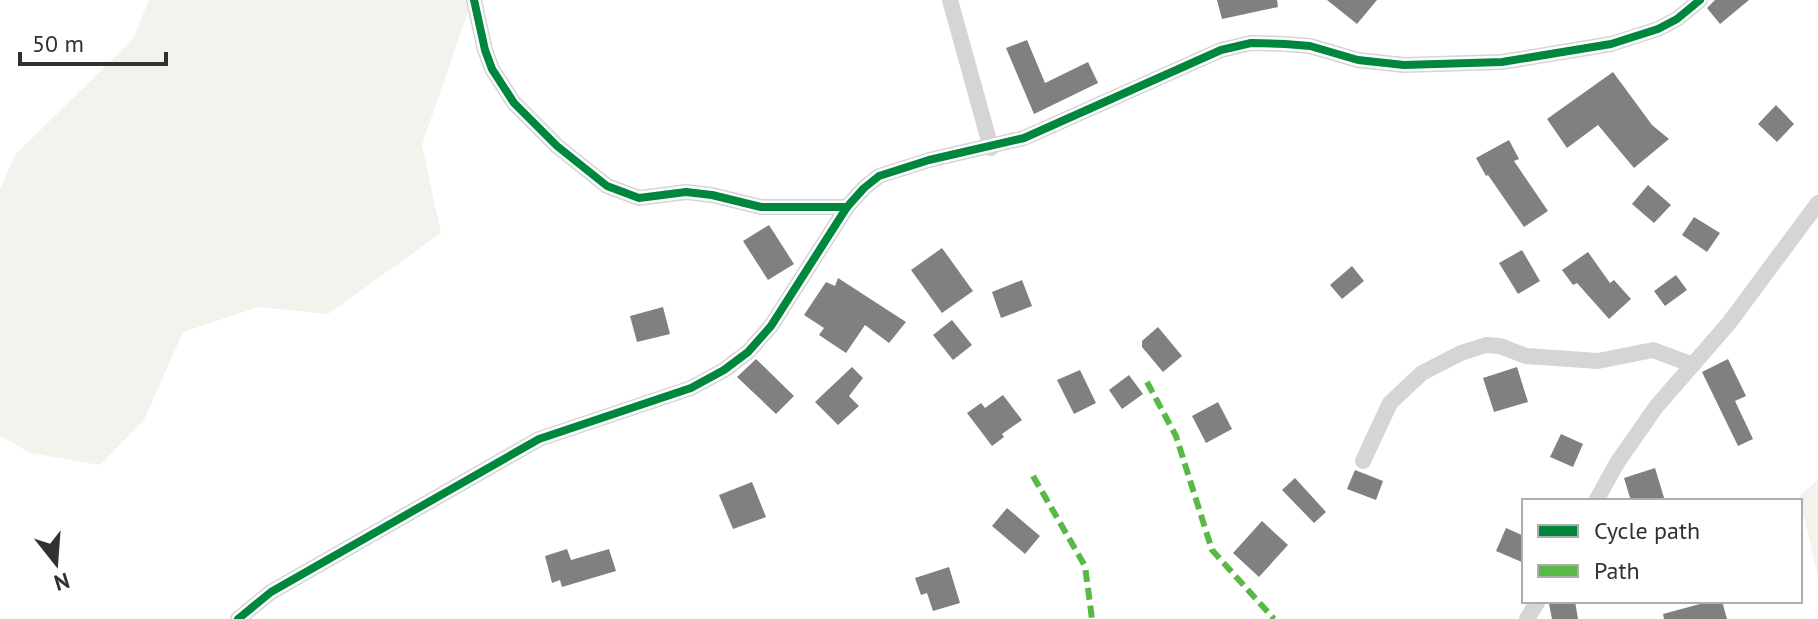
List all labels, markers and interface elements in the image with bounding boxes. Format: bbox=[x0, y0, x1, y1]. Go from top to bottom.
scale bar bbox=[20, 16, 166, 66]
text: 50 m bbox=[32, 28, 84, 59]
legend bbox=[1522, 499, 1802, 603]
text: Cycle path bbox=[1594, 515, 1700, 546]
north arrow bbox=[16, 523, 96, 603]
text: Path bbox=[1594, 555, 1640, 586]
text: N bbox=[51, 567, 73, 598]

